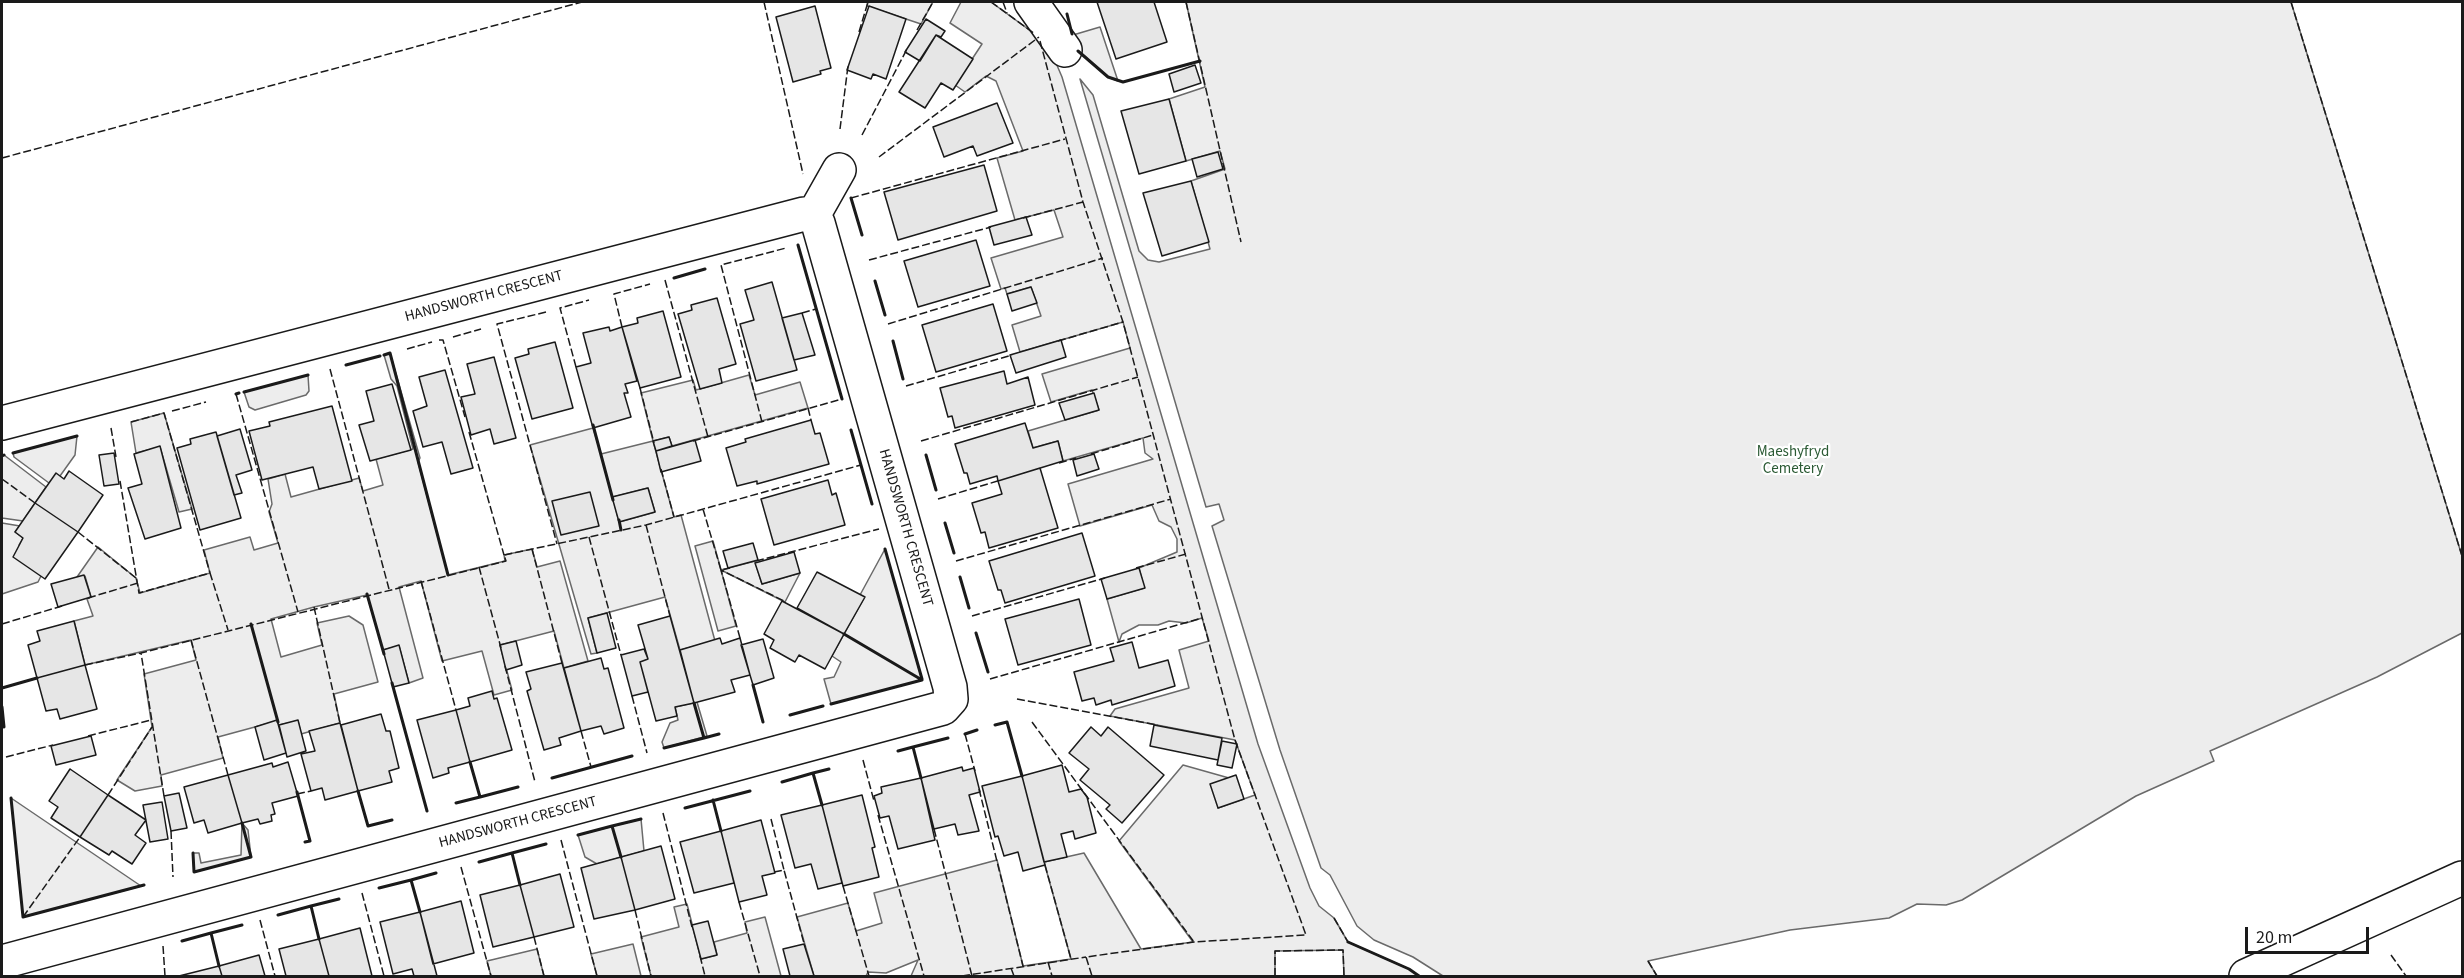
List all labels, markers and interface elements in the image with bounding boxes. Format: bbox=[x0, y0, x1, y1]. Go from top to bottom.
street label: HANDSWORTH CRESCENT bbox=[403, 267, 565, 327]
park label: Maeshyfryd Cemetery bbox=[1757, 444, 1829, 479]
street label: HANDSWORTH CRESCENT bbox=[874, 447, 936, 609]
street label: HANDSWORTH CRESCENT bbox=[437, 793, 599, 853]
scale bar bbox=[2248, 915, 2372, 953]
text: 20 m bbox=[2256, 925, 2292, 950]

